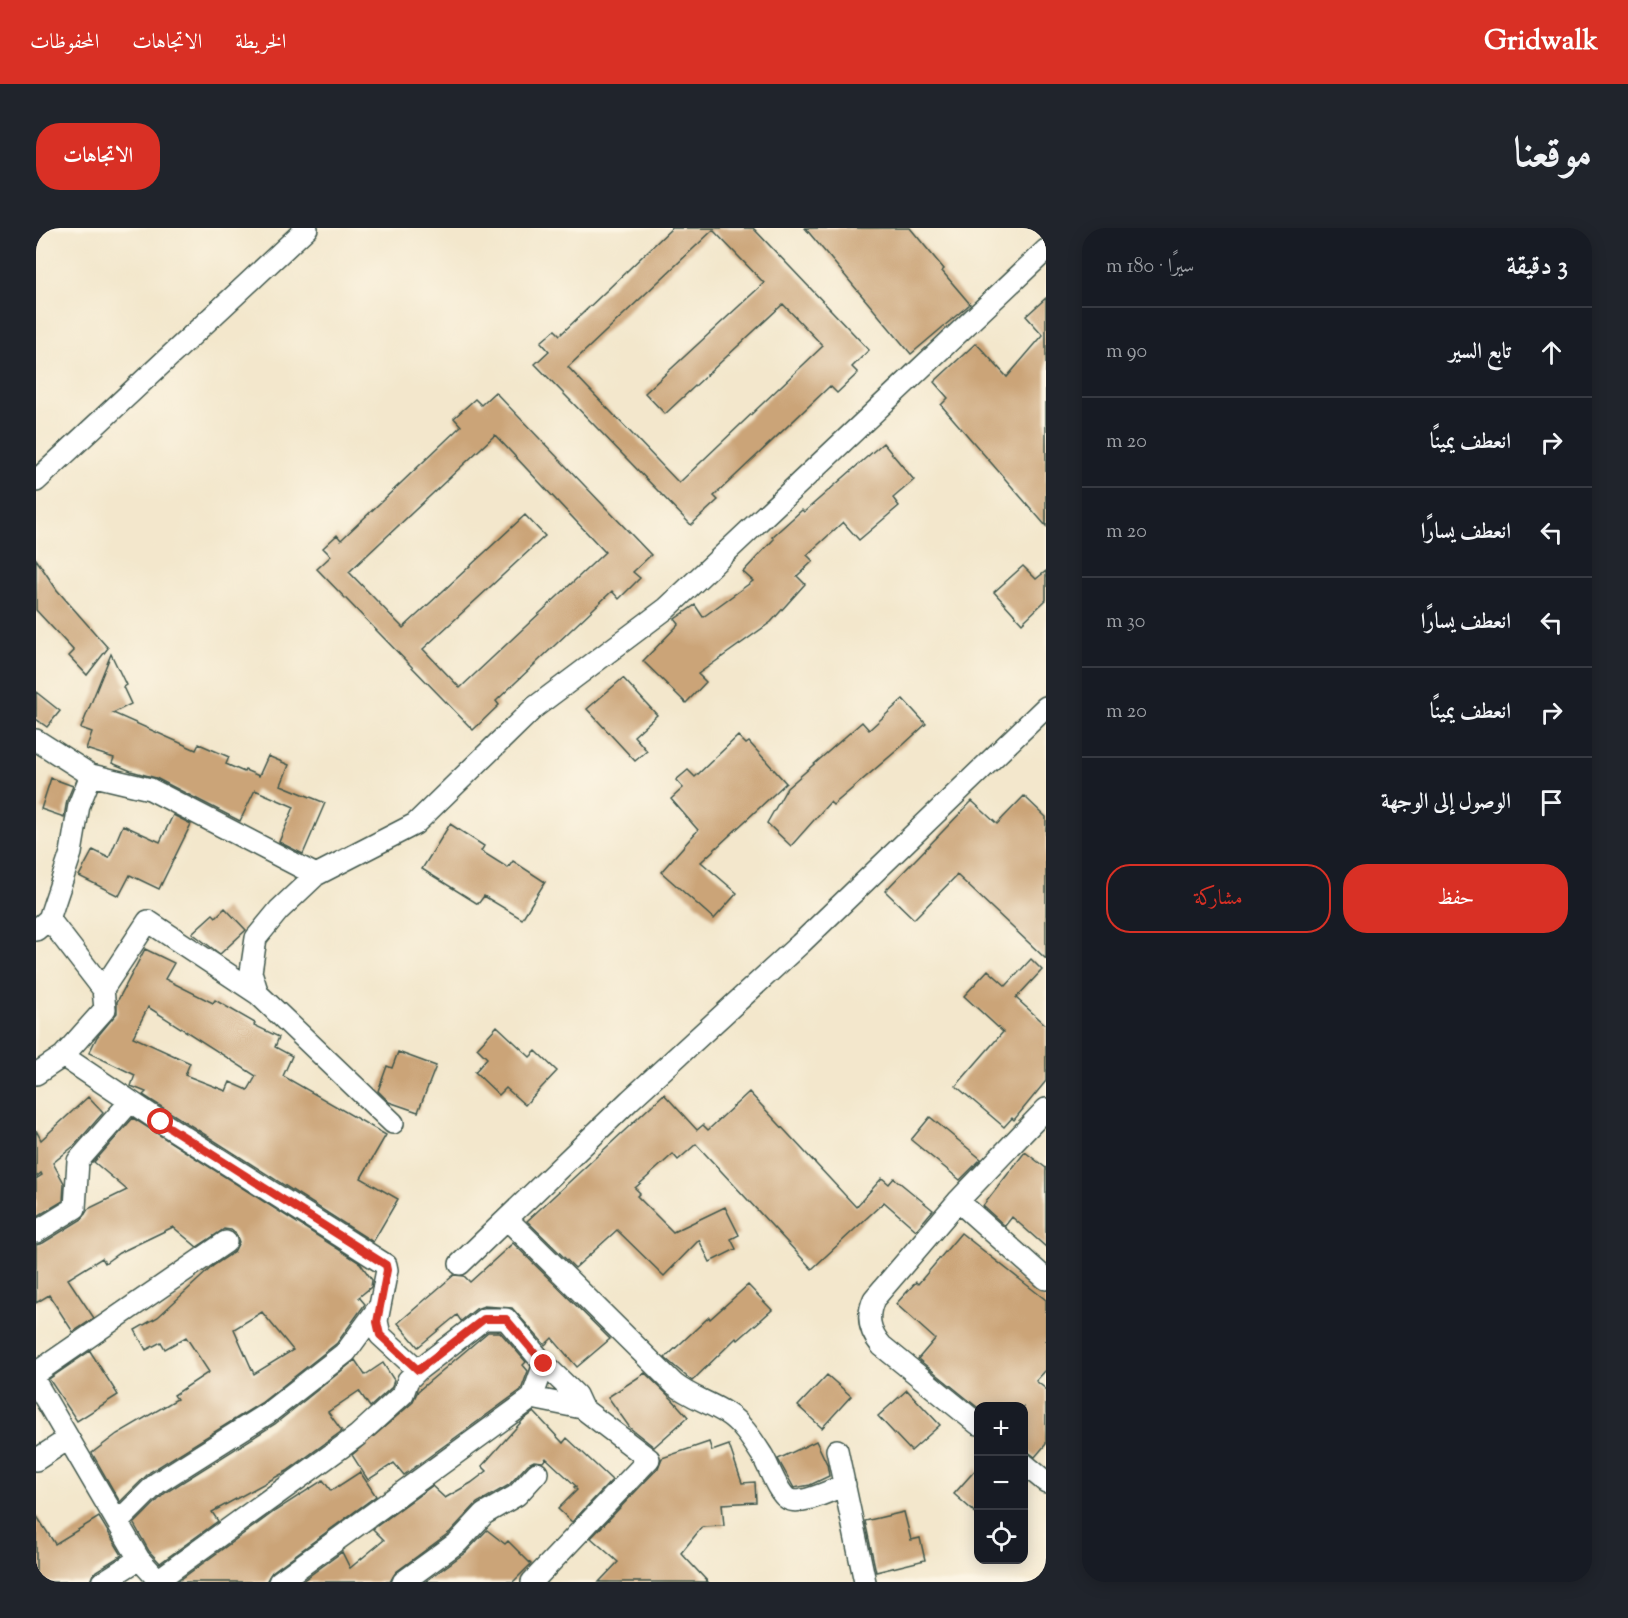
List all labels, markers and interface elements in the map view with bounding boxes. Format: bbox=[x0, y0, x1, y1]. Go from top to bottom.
text: Gridwalk bbox=[1484, 22, 1598, 62]
text: المحفوظات bbox=[30, 28, 99, 58]
text: الاتجاهات bbox=[132, 28, 202, 58]
text: الخريطة bbox=[235, 28, 286, 58]
button: الاتجاهات bbox=[36, 123, 160, 190]
text: موقعنا bbox=[1514, 126, 1592, 186]
text: 3 دقيقة bbox=[1507, 249, 1568, 286]
text: سيرًا · 180 m bbox=[1106, 253, 1194, 282]
icon: ahead bbox=[1535, 336, 1568, 369]
text: تابع السير bbox=[1449, 337, 1511, 369]
text: 90 m bbox=[1106, 338, 1147, 367]
icon: right bbox=[1535, 426, 1568, 459]
text: انعطف يمينًا bbox=[1430, 427, 1511, 459]
text: 20 m bbox=[1106, 428, 1147, 457]
icon: left bbox=[1535, 516, 1568, 549]
text: انعطف يسارًا bbox=[1421, 517, 1511, 549]
text: 20 m bbox=[1106, 518, 1147, 547]
icon: left bbox=[1535, 606, 1568, 639]
text: انعطف يسارًا bbox=[1421, 607, 1511, 639]
text: 30 m bbox=[1106, 608, 1145, 637]
icon: right bbox=[1535, 696, 1568, 729]
text: انعطف يمينًا bbox=[1430, 697, 1511, 729]
text: 20 m bbox=[1106, 698, 1147, 727]
icon: arrive bbox=[1535, 786, 1568, 819]
text: الوصول إلى الوجهة bbox=[1381, 787, 1511, 819]
button: مشاركة bbox=[1106, 864, 1331, 933]
button: حفظ bbox=[1343, 864, 1568, 933]
route start bbox=[147, 1108, 173, 1134]
route end bbox=[530, 1350, 556, 1376]
map controls bbox=[974, 1402, 1028, 1564]
button: + bbox=[974, 1402, 1028, 1456]
button: − bbox=[974, 1456, 1028, 1510]
button: locate bbox=[974, 1510, 1028, 1564]

